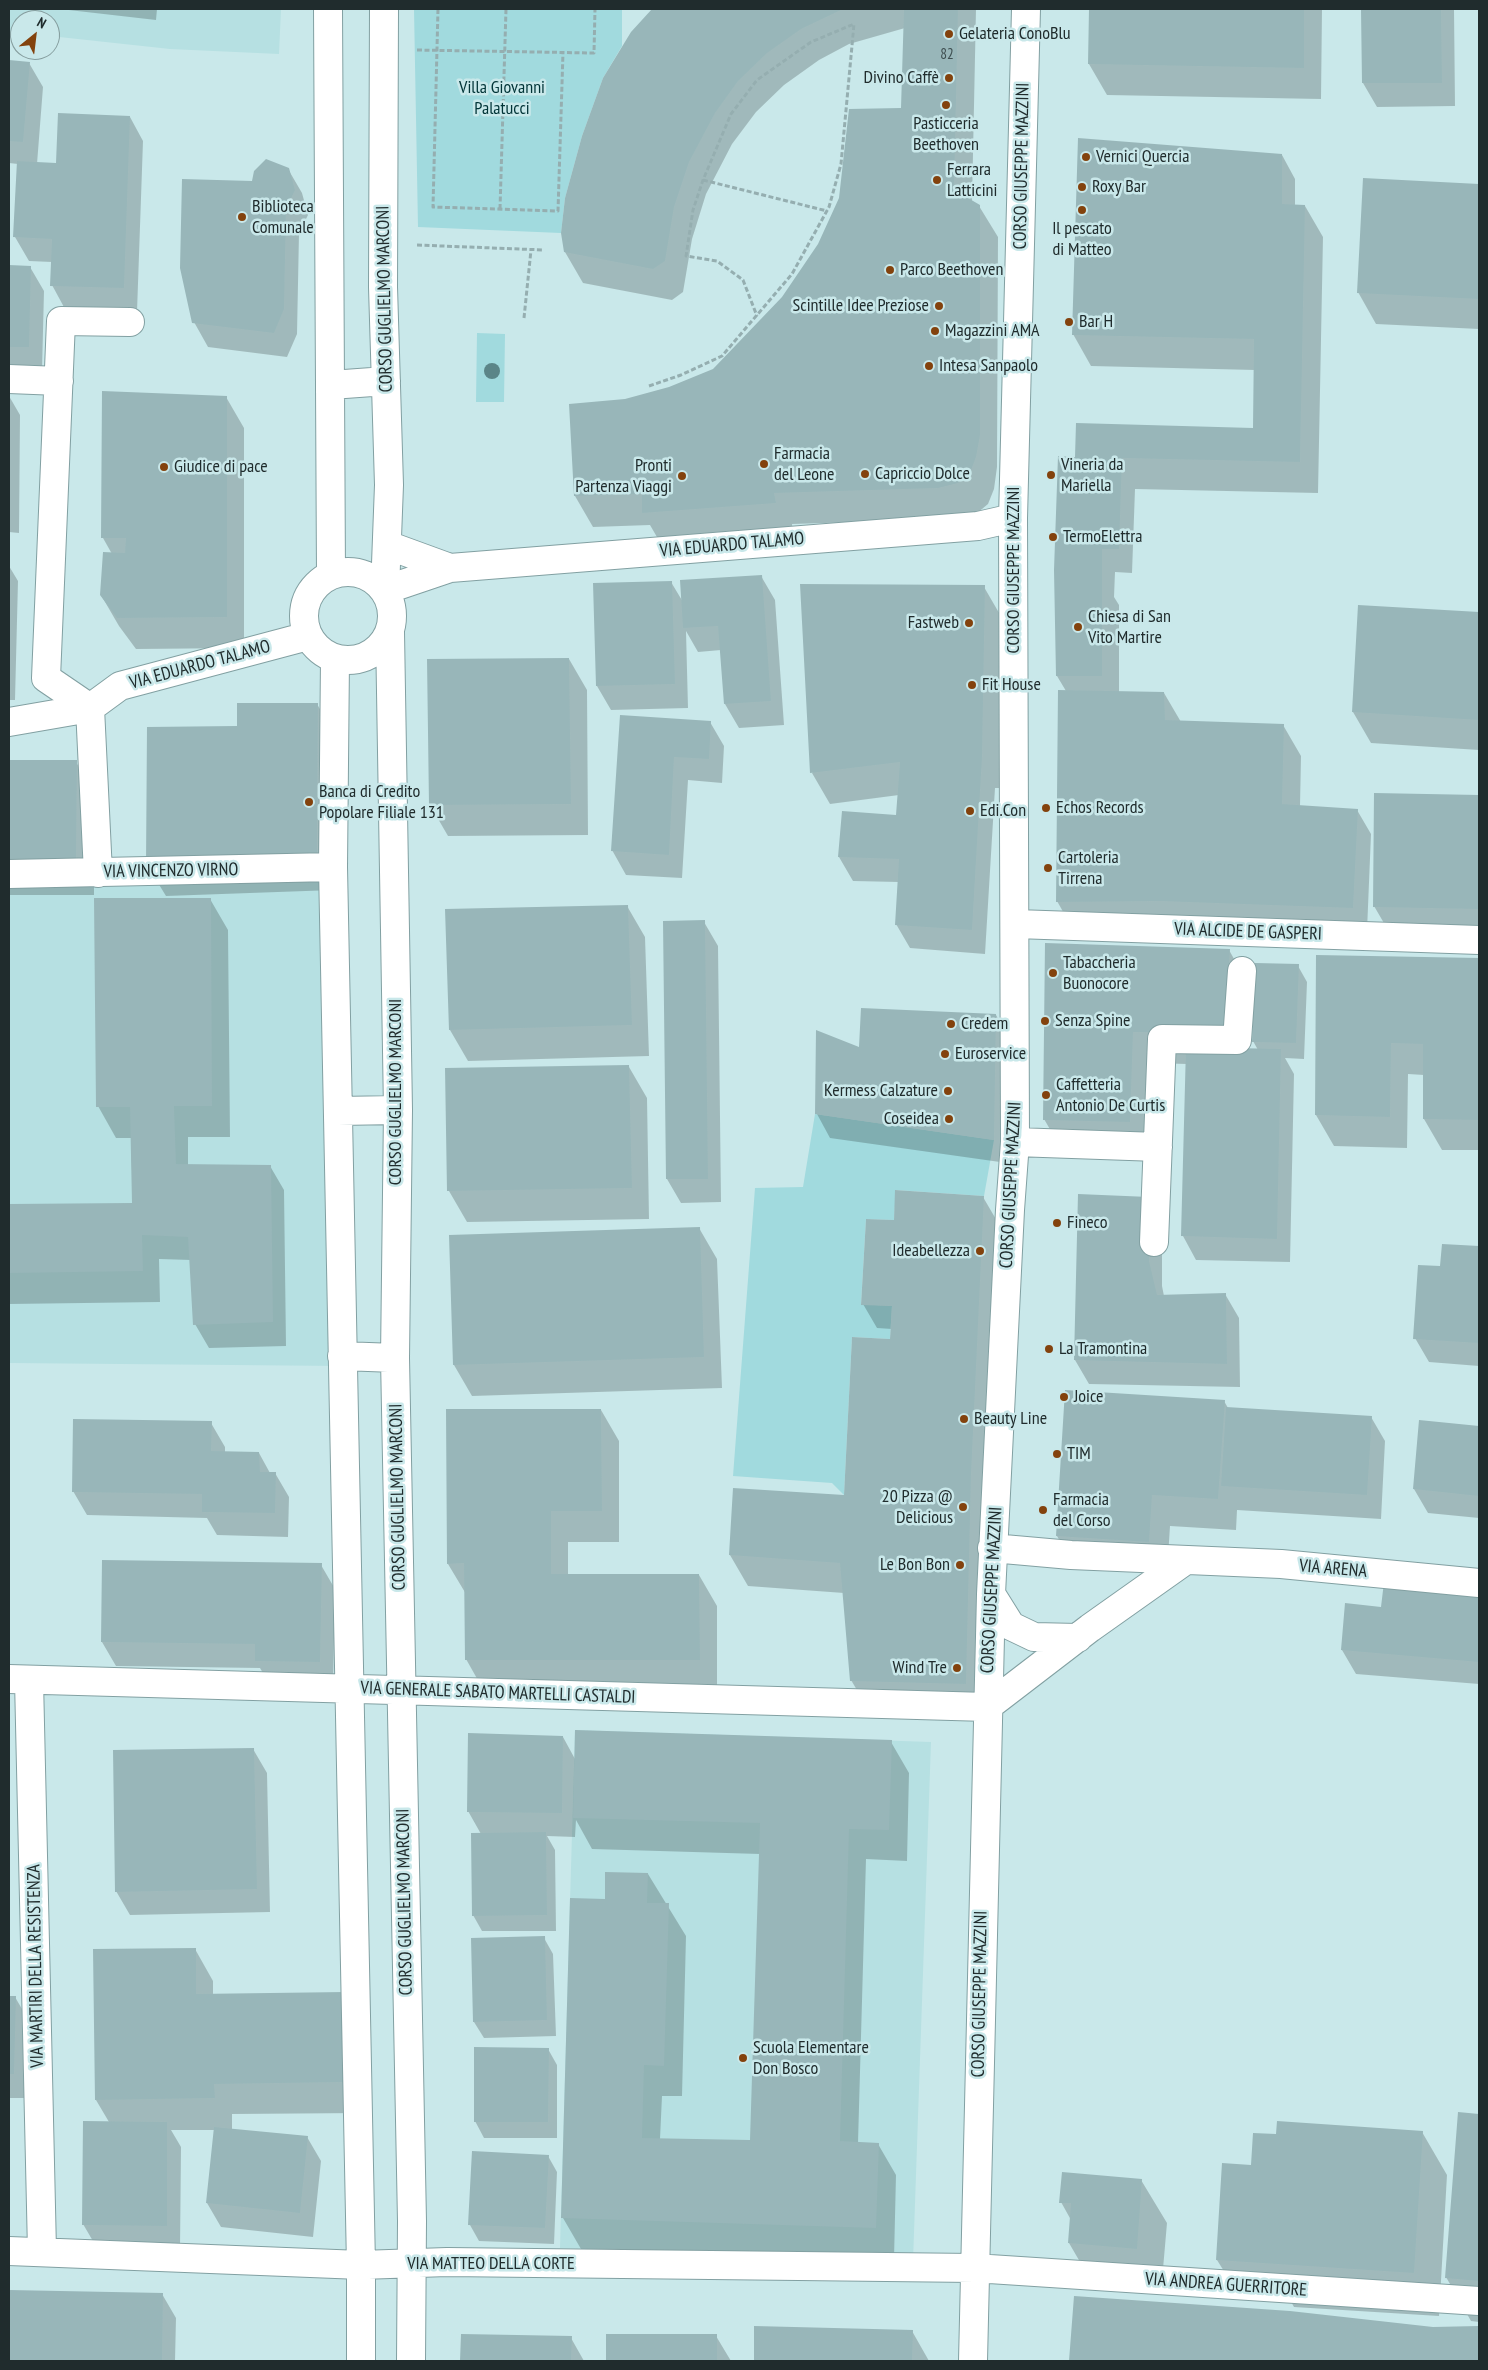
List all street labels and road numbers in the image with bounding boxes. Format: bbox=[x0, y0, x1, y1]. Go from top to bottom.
street label: CORSO GIUSEPPE MAZZINI bbox=[1010, 82, 1034, 250]
street label: CORSO GUGLIELMO MARCONI bbox=[373, 206, 397, 392]
street label: CORSO GIUSEPPE MAZZINI bbox=[1003, 487, 1025, 653]
street label: VIA EDUARDO TALAMO bbox=[659, 528, 805, 562]
street label: VIA EDUARDO TALAMO bbox=[127, 636, 273, 694]
street label: VIA VINCENZO VIRNO bbox=[103, 859, 239, 883]
street label: VIA ALCIDE DE GASPERI bbox=[1174, 919, 1322, 945]
street label: CORSO GUGLIELMO MARCONI bbox=[385, 999, 407, 1185]
street label: CORSO GIUSEPPE MAZZINI bbox=[996, 1101, 1026, 1269]
street label: CORSO GUGLIELMO MARCONI bbox=[386, 1404, 410, 1590]
street label: CORSO GIUSEPPE MAZZINI bbox=[977, 1506, 1007, 1674]
street label: VIA ARENA bbox=[1298, 1555, 1368, 1583]
street label: VIA GENERALE SABATO MARTELLI CASTALDI bbox=[360, 1677, 636, 1709]
street label: CORSO GUGLIELMO MARCONI bbox=[393, 1809, 417, 1995]
street label: VIA MARTIRI DELLA RESISTENZA bbox=[23, 1864, 49, 2068]
street label: CORSO GIUSEPPE MAZZINI bbox=[968, 1910, 992, 2078]
street label: VIA MATTEO DELLA CORTE bbox=[407, 2253, 575, 2275]
street label: VIA ANDREA GUERRITORE bbox=[1144, 2269, 1308, 2301]

